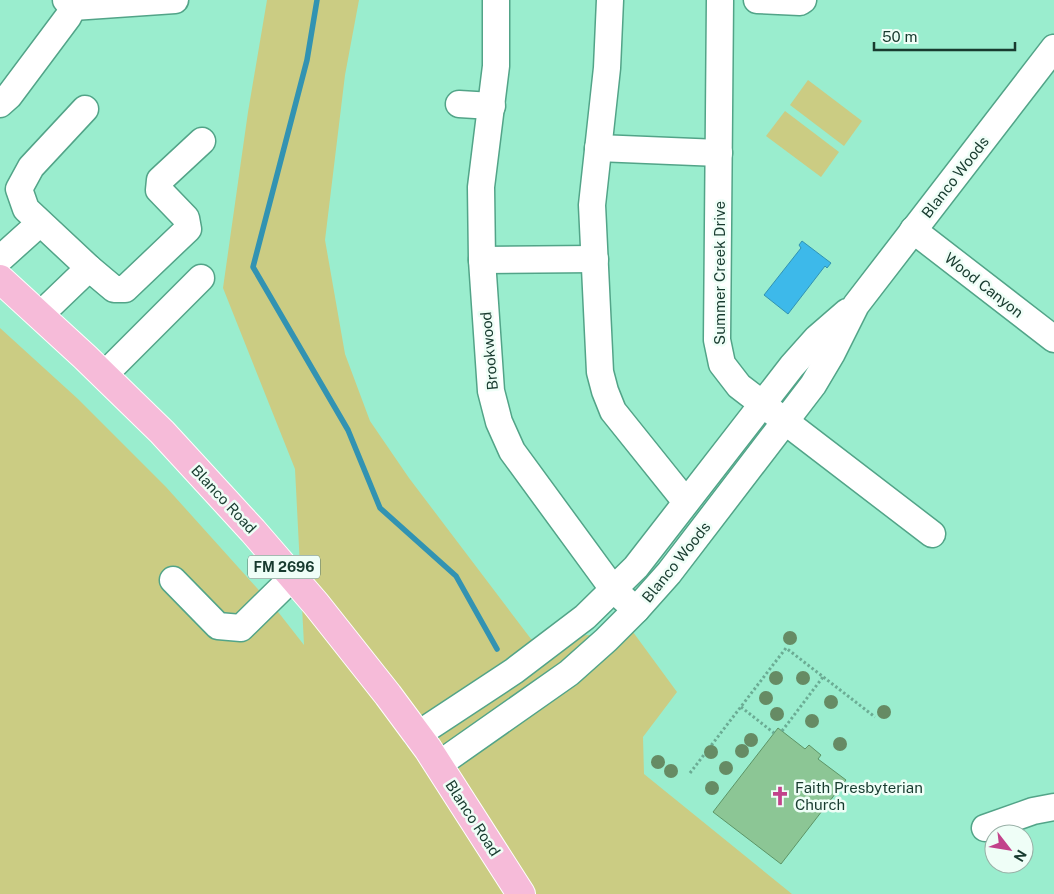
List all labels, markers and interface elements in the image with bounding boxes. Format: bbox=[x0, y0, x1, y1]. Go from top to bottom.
scale bar bbox=[874, 20, 1015, 52]
text: 50 m bbox=[882, 28, 917, 45]
street label: Blanco Woods bbox=[918, 133, 992, 221]
street label: Summer Creek Drive bbox=[711, 201, 728, 345]
street label: Wood Canyon bbox=[941, 249, 1027, 321]
street label: Brookwood bbox=[477, 311, 501, 391]
street label: Blanco Road bbox=[188, 461, 260, 537]
street label: Blanco Woods bbox=[638, 518, 714, 606]
road number: FM 2696 bbox=[248, 556, 320, 578]
street label: Blanco Road bbox=[442, 777, 504, 859]
place label: Faith Presbyterian Church bbox=[795, 779, 923, 813]
church icon: Faith Presbyterian Church bbox=[769, 785, 791, 807]
north arrow bbox=[984, 824, 1034, 874]
text: N bbox=[1010, 847, 1030, 865]

